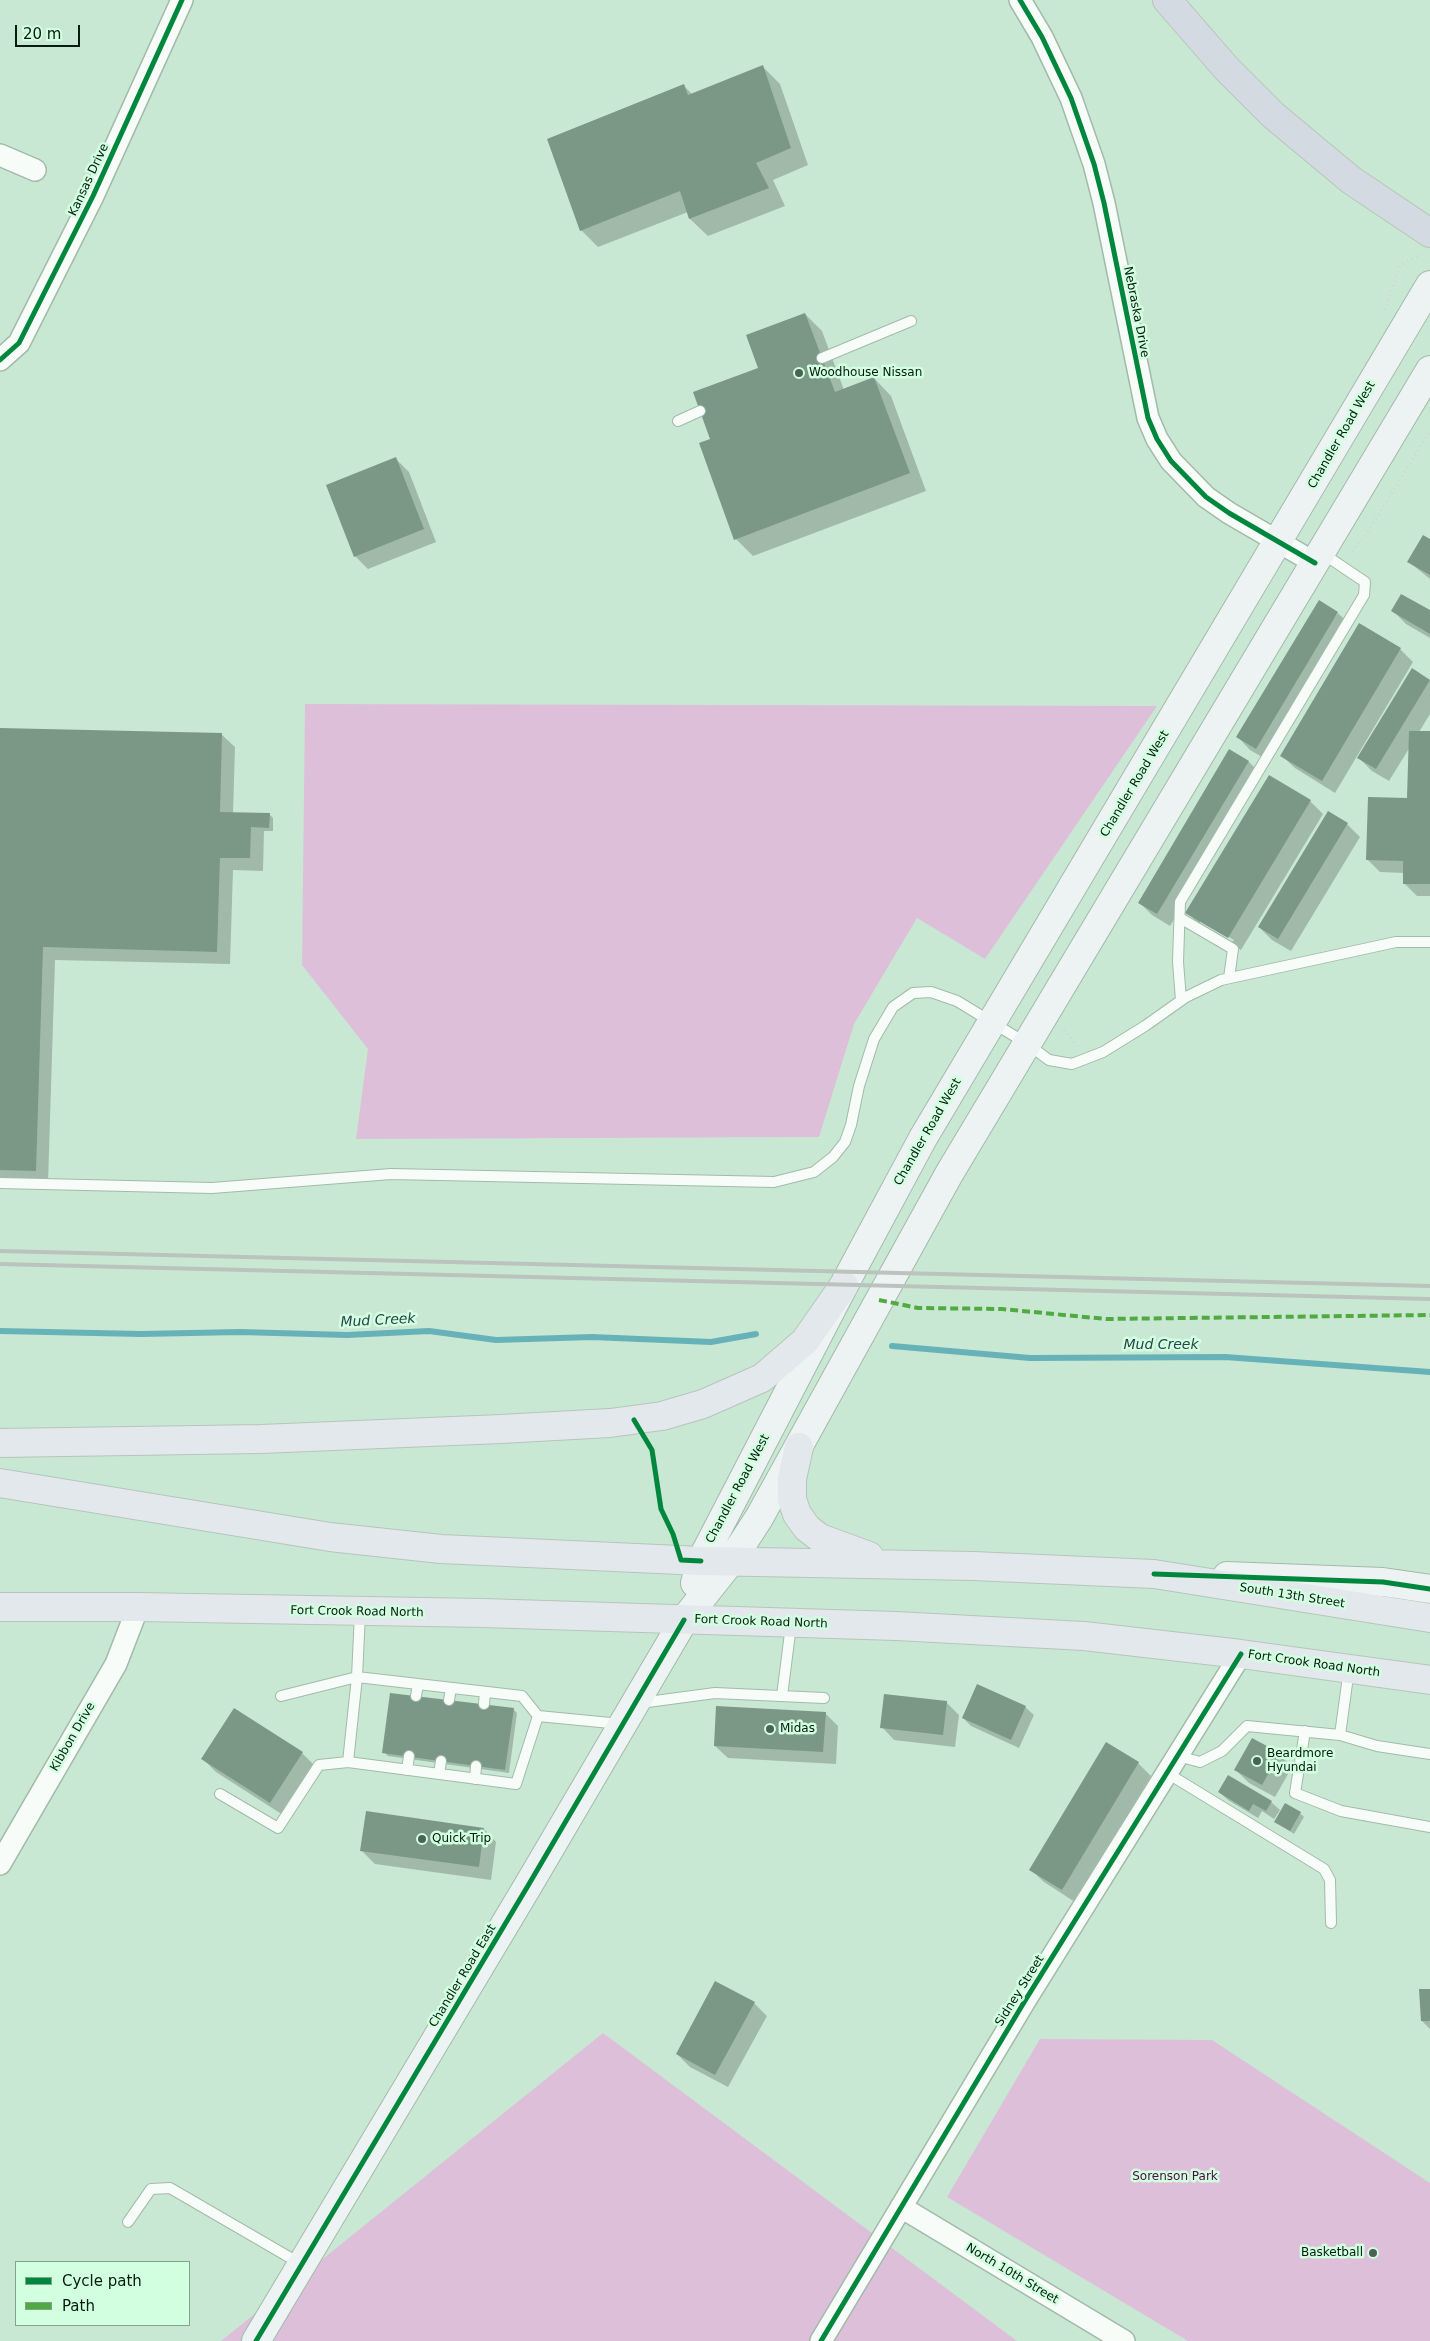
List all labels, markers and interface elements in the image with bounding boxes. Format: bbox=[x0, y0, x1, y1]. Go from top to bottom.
scale bar bbox=[18, 15, 82, 47]
text: 20 m bbox=[23, 25, 61, 43]
street label: Kansas Drive bbox=[66, 141, 112, 219]
street label: Nebraska Drive bbox=[1120, 265, 1152, 359]
place label: Woodhouse Nissan bbox=[809, 366, 922, 380]
marker: Woodhouse Nissan bbox=[793, 367, 805, 379]
street label: Chandler Road West bbox=[1305, 379, 1379, 491]
street label: Chandler Road West bbox=[1098, 728, 1172, 840]
street label: Chandler Road West bbox=[891, 1076, 965, 1188]
water label: Mud Creek bbox=[340, 1311, 416, 1331]
water label: Mud Creek bbox=[1123, 1337, 1199, 1353]
street label: Chandler Road West bbox=[703, 1432, 773, 1546]
street label: South 13th Street bbox=[1238, 1581, 1346, 1611]
street label: Fort Crook Road North bbox=[290, 1604, 424, 1620]
street label: Fort Crook Road North bbox=[694, 1612, 828, 1632]
street label: Fort Crook Road North bbox=[1247, 1648, 1381, 1680]
street label: Kibbon Drive bbox=[47, 1700, 99, 1774]
place label: Midas bbox=[780, 1722, 815, 1736]
marker: Midas bbox=[764, 1723, 776, 1735]
place label: Beardmore Hyundai bbox=[1267, 1747, 1333, 1775]
marker: Beardmore Hyundai bbox=[1251, 1755, 1263, 1767]
place label: Quick Trip bbox=[432, 1832, 491, 1846]
marker: Quick Trip bbox=[416, 1833, 428, 1845]
street label: Chandler Road East bbox=[426, 1922, 500, 2030]
street label: Sidney Street bbox=[992, 1953, 1048, 2029]
park label: Sorenson Park bbox=[1132, 2170, 1218, 2184]
street label: North 10th Street bbox=[963, 2241, 1061, 2307]
place label: Basketball bbox=[1301, 2246, 1363, 2260]
marker: Basketball bbox=[1367, 2247, 1379, 2259]
legend bbox=[15, 2261, 190, 2326]
text: Cycle path bbox=[62, 2272, 142, 2290]
text: Path bbox=[62, 2297, 95, 2315]

